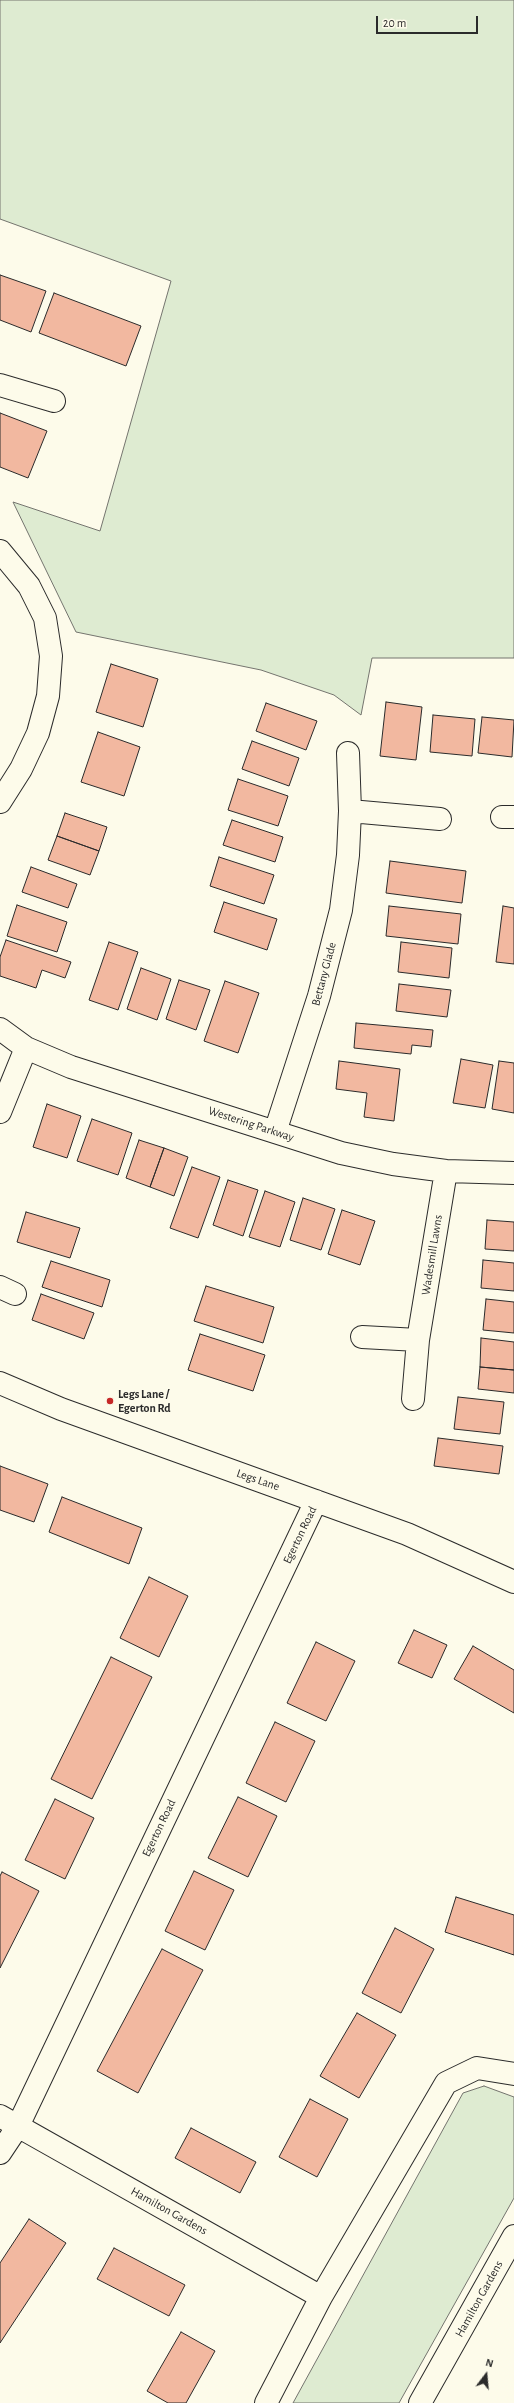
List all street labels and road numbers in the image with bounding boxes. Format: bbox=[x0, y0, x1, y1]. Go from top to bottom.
street label: Bettany Glade bbox=[309, 941, 339, 1007]
street label: Westering Parkway bbox=[206, 1103, 296, 1145]
street label: Wadesmill Lawns bbox=[419, 1214, 445, 1296]
street label: Legs Lane bbox=[235, 1466, 281, 1494]
street label: Egerton Road bbox=[280, 1504, 320, 1566]
street label: Egerton Road bbox=[139, 1797, 179, 1859]
street label: Hamilton Gardens bbox=[128, 2184, 210, 2238]
street label: Hamilton Gardens bbox=[452, 2258, 506, 2340]

